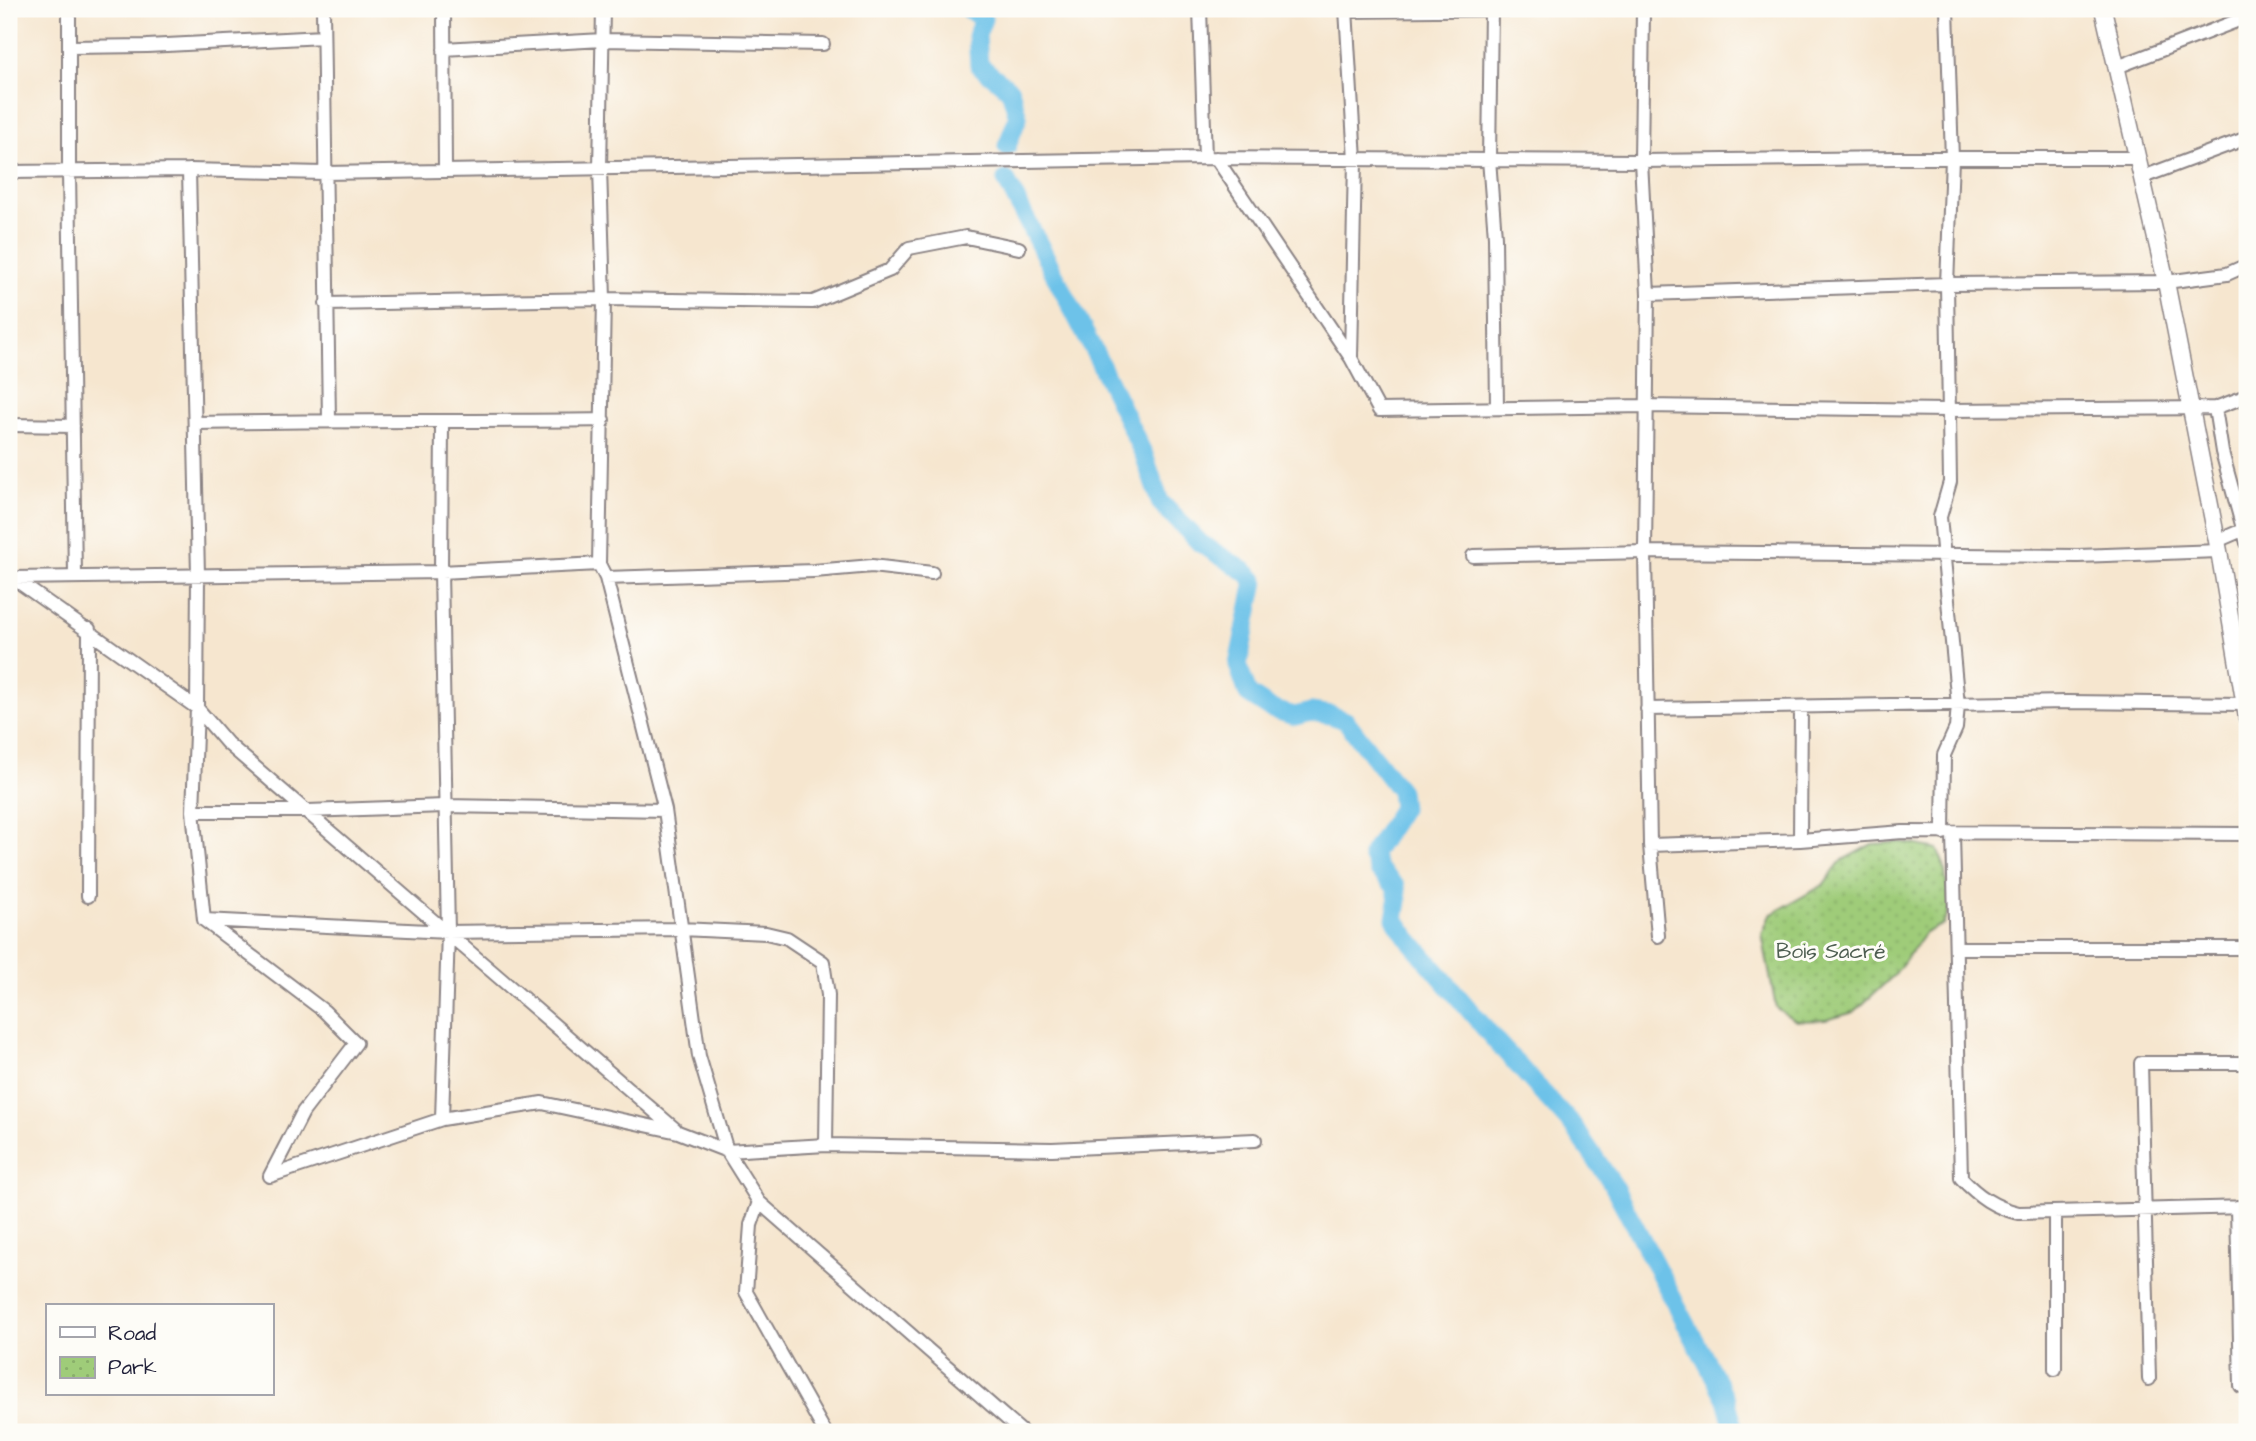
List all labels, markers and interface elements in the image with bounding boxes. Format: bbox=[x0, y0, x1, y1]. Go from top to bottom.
park label: Bois Sacré bbox=[1776, 937, 1886, 966]
legend bbox=[46, 1304, 273, 1396]
text: Road bbox=[108, 1319, 156, 1348]
text: Park bbox=[108, 1353, 157, 1382]

